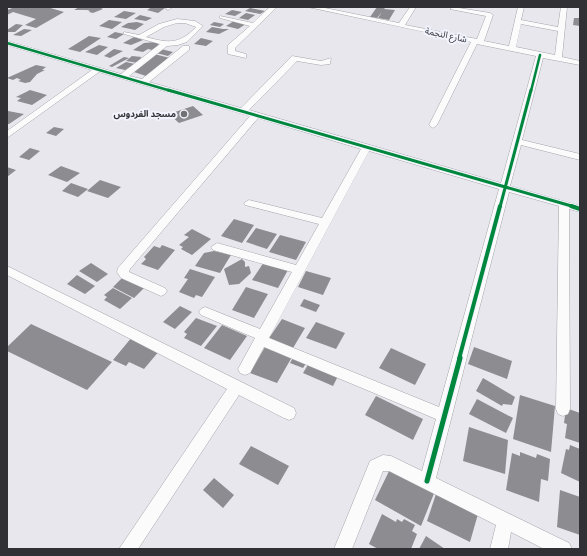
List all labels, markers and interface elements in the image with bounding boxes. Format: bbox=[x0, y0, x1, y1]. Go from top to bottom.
street label: شارع النجمة bbox=[424, 25, 468, 46]
place label: مسجد الفردوس bbox=[113, 108, 176, 120]
marker: مسجد الفردوس bbox=[179, 109, 189, 119]

